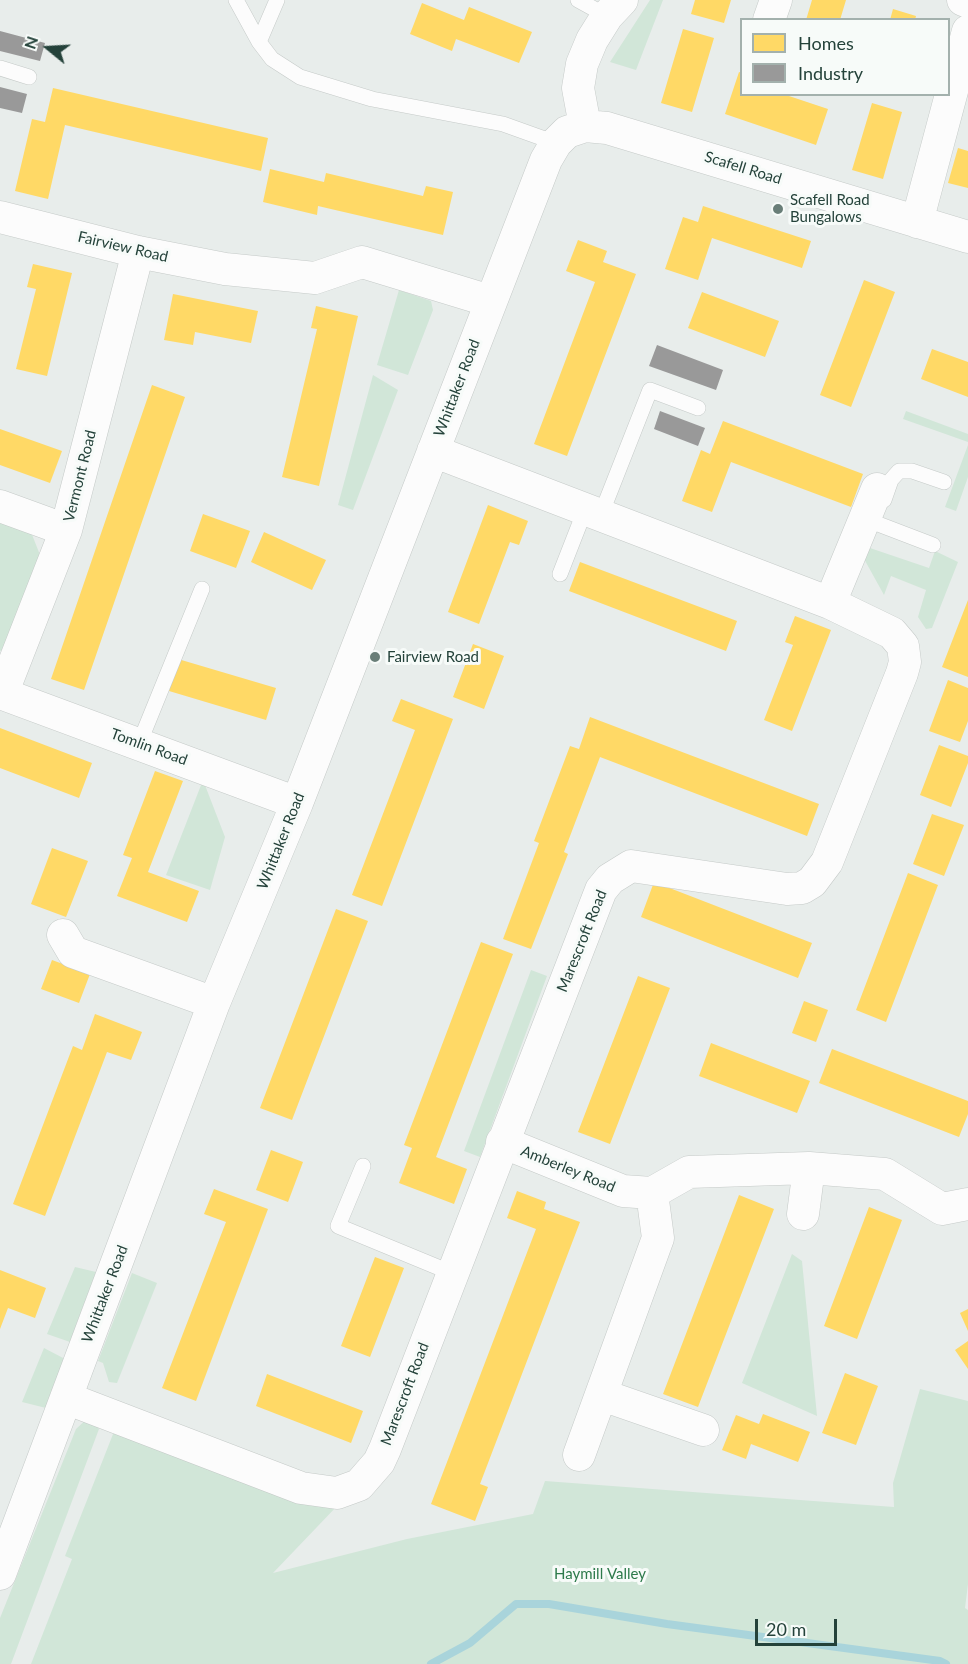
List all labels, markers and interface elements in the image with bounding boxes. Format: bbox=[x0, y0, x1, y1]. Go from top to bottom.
north arrow bbox=[18, 18, 78, 78]
legend bbox=[740, 18, 950, 96]
text: Homes bbox=[798, 32, 854, 54]
text: N bbox=[19, 33, 41, 51]
text: Industry bbox=[798, 62, 863, 84]
street label: Scafell Road bbox=[702, 148, 784, 188]
place label: Scafell Road Bungalows bbox=[790, 191, 870, 226]
marker: Scafell Road Bungalows bbox=[771, 202, 785, 216]
street label: Fairview Road bbox=[76, 228, 170, 266]
street label: Whittaker Road bbox=[430, 337, 484, 439]
street label: Vermont Road bbox=[60, 428, 100, 524]
place label: Fairview Road bbox=[387, 648, 479, 666]
marker: Fairview Road bbox=[368, 650, 382, 664]
street label: Tomlin Road bbox=[108, 725, 190, 769]
street label: Whittaker Road bbox=[253, 790, 309, 892]
street label: Marescroft Road bbox=[553, 887, 611, 995]
street label: Amberley Road bbox=[518, 1142, 618, 1196]
street label: Whittaker Road bbox=[78, 1243, 132, 1345]
street label: Marescroft Road bbox=[377, 1340, 433, 1448]
park label: Haymill Valley bbox=[554, 1565, 646, 1583]
scale bar bbox=[758, 1607, 840, 1645]
text: 20 m bbox=[766, 1618, 806, 1640]

